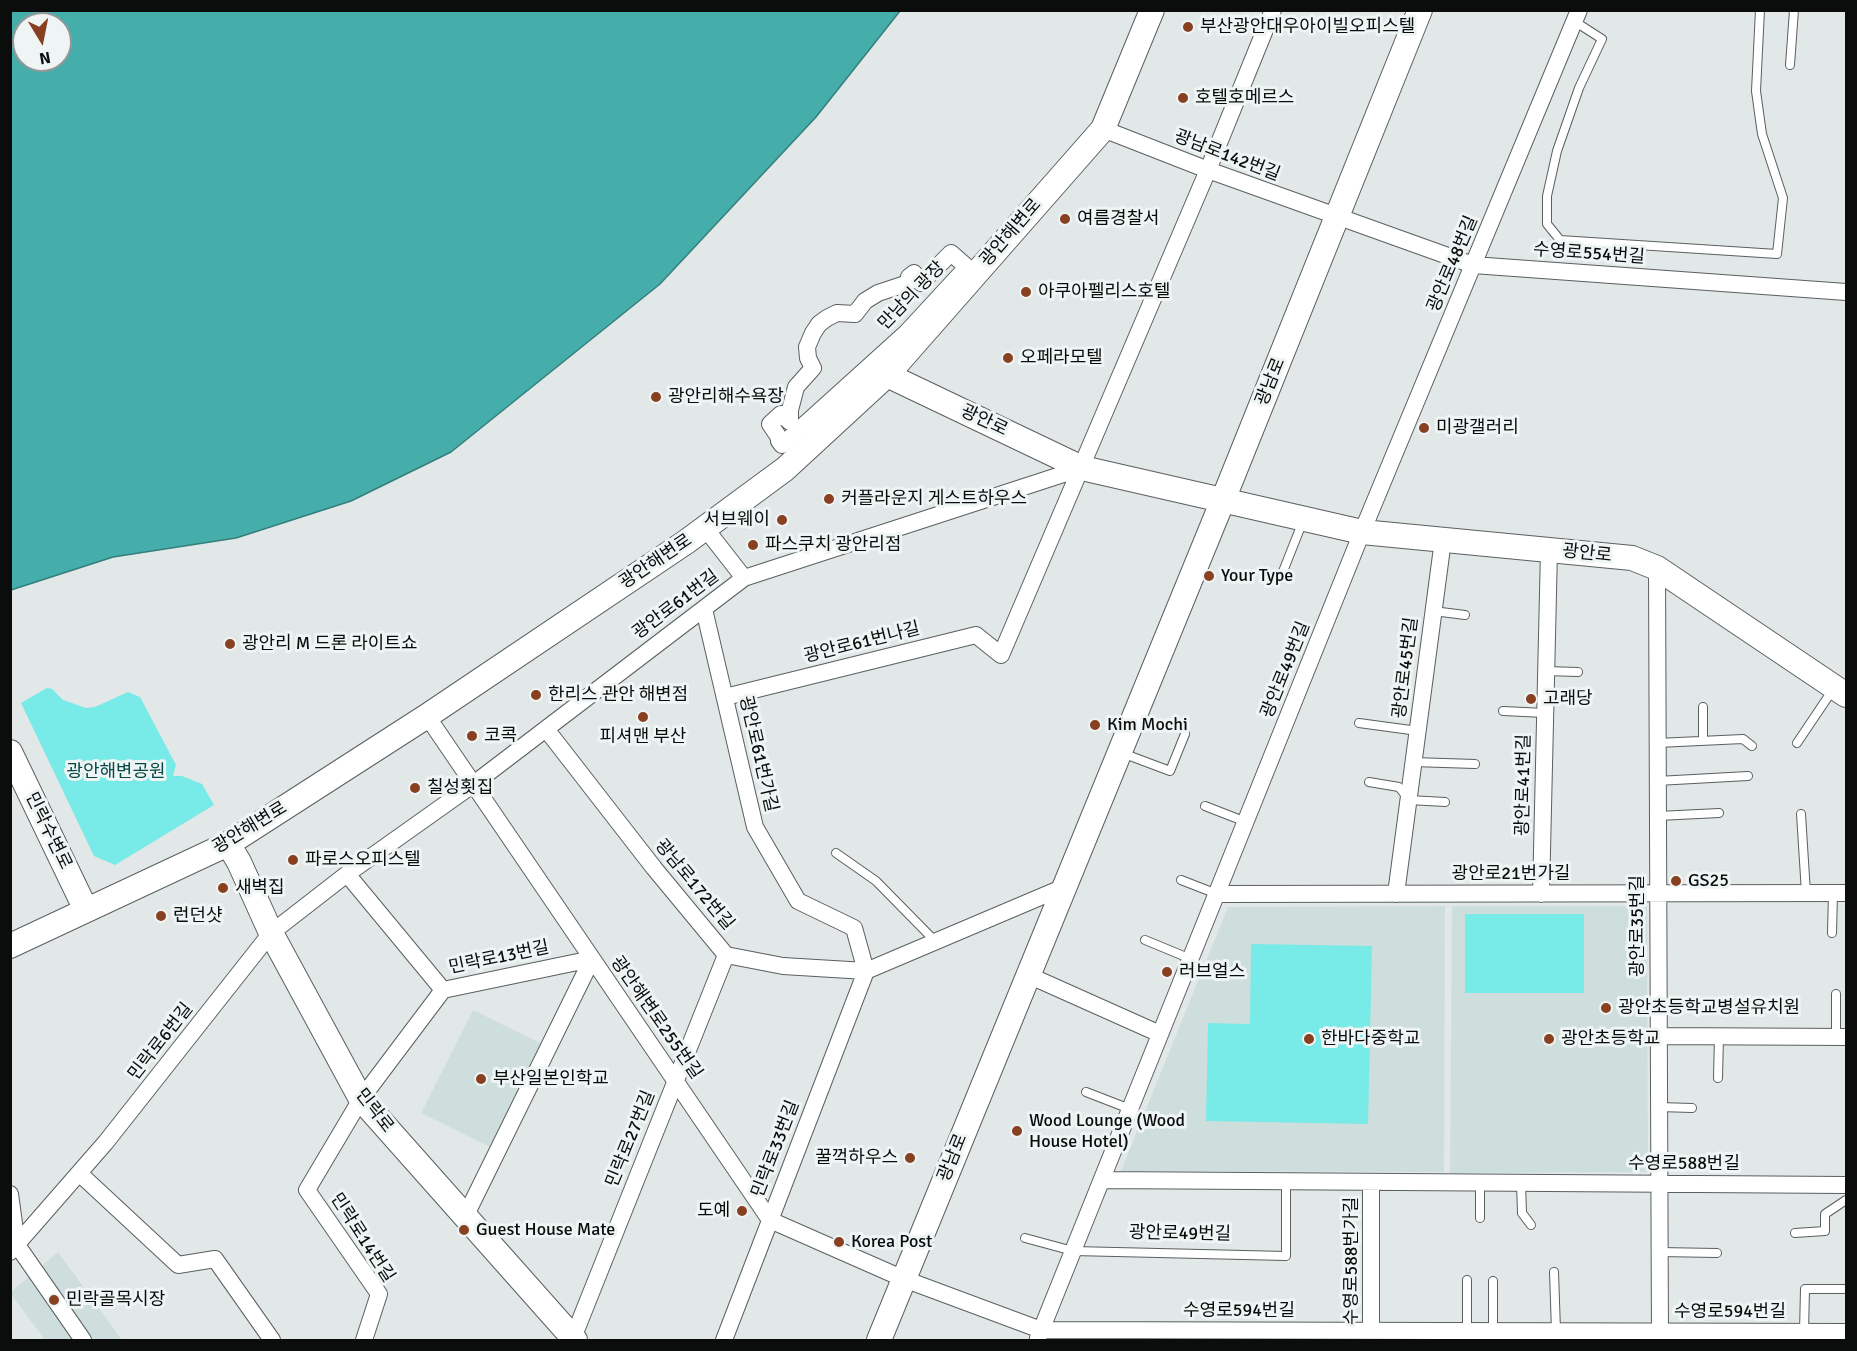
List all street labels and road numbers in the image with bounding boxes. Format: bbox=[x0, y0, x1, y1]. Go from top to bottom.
street label: 광남로142번길 bbox=[1171, 126, 1283, 186]
street label: 광안해변로 bbox=[976, 195, 1046, 271]
street label: 광안로48번길 bbox=[1423, 213, 1483, 315]
street label: 수영로554번길 bbox=[1532, 239, 1646, 269]
street label: 만남의 광장 bbox=[874, 257, 950, 335]
street label: 광남로 bbox=[1252, 355, 1290, 409]
street label: 광안로 bbox=[957, 401, 1011, 441]
street label: 광안해변로 bbox=[616, 530, 696, 594]
street label: 광안로 bbox=[1561, 541, 1613, 567]
street label: 광안로61번길 bbox=[629, 566, 723, 644]
street label: 광안로45번길 bbox=[1389, 616, 1423, 720]
street label: 광안로61번나길 bbox=[802, 618, 922, 668]
street label: 광안로49번길 bbox=[1257, 619, 1315, 721]
street label: 광안로61번가길 bbox=[734, 694, 782, 814]
street label: 광안로41번길 bbox=[1512, 734, 1536, 836]
street label: 민락수변로 bbox=[20, 789, 76, 873]
street label: 광안해변로 bbox=[209, 797, 291, 859]
street label: 광남로172번길 bbox=[650, 835, 738, 935]
street label: 광안로21번가길 bbox=[1452, 863, 1570, 885]
street label: 광안로35번길 bbox=[1627, 875, 1649, 977]
street label: 민락로13번길 bbox=[447, 937, 551, 979]
street label: 광안해변로255번길 bbox=[606, 952, 706, 1084]
street label: 민락로6번길 bbox=[124, 999, 198, 1085]
street label: 민락로 bbox=[350, 1085, 398, 1137]
street label: 민락로27번길 bbox=[602, 1088, 660, 1190]
street label: 민락로33번길 bbox=[748, 1097, 804, 1201]
street label: 광남로 bbox=[934, 1131, 972, 1185]
street label: 수영로588번길 bbox=[1628, 1153, 1740, 1175]
street label: 민락로14번길 bbox=[325, 1189, 399, 1287]
street label: 수영로588번가길 bbox=[1341, 1197, 1363, 1325]
street label: 광안로49번길 bbox=[1129, 1222, 1231, 1246]
street label: 수영로594번길 bbox=[1183, 1300, 1295, 1322]
street label: 수영로594번길 bbox=[1674, 1301, 1786, 1323]

